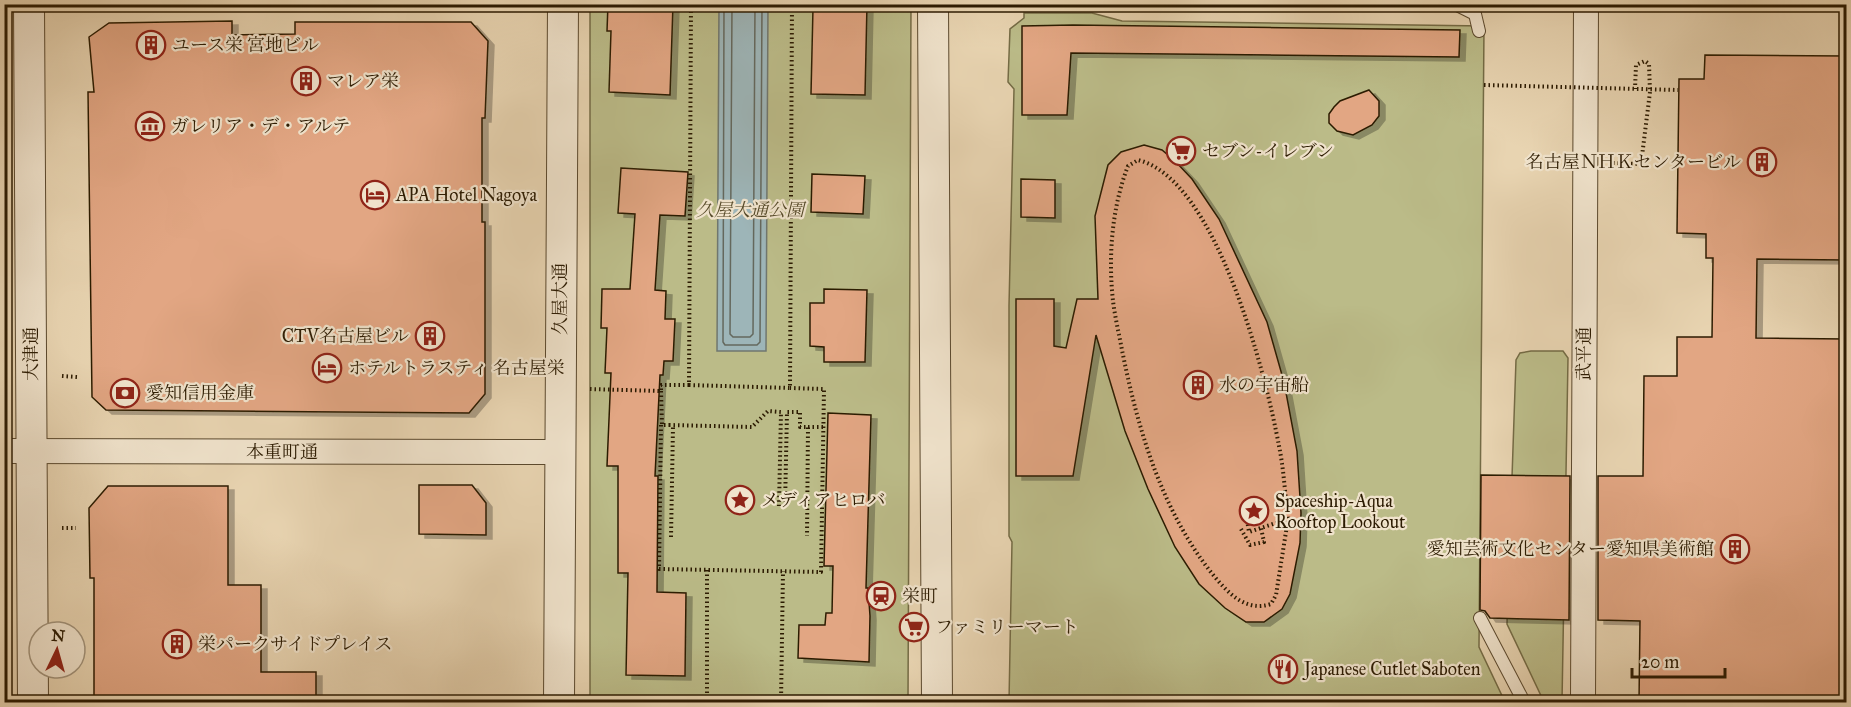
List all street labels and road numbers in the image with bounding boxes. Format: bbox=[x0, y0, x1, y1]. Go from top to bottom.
street label: 久屋大通 bbox=[549, 263, 571, 335]
street label: 大津通 bbox=[20, 327, 42, 381]
street label: 武平通 bbox=[1573, 327, 1595, 381]
street label: 本重町通 bbox=[246, 441, 318, 463]

